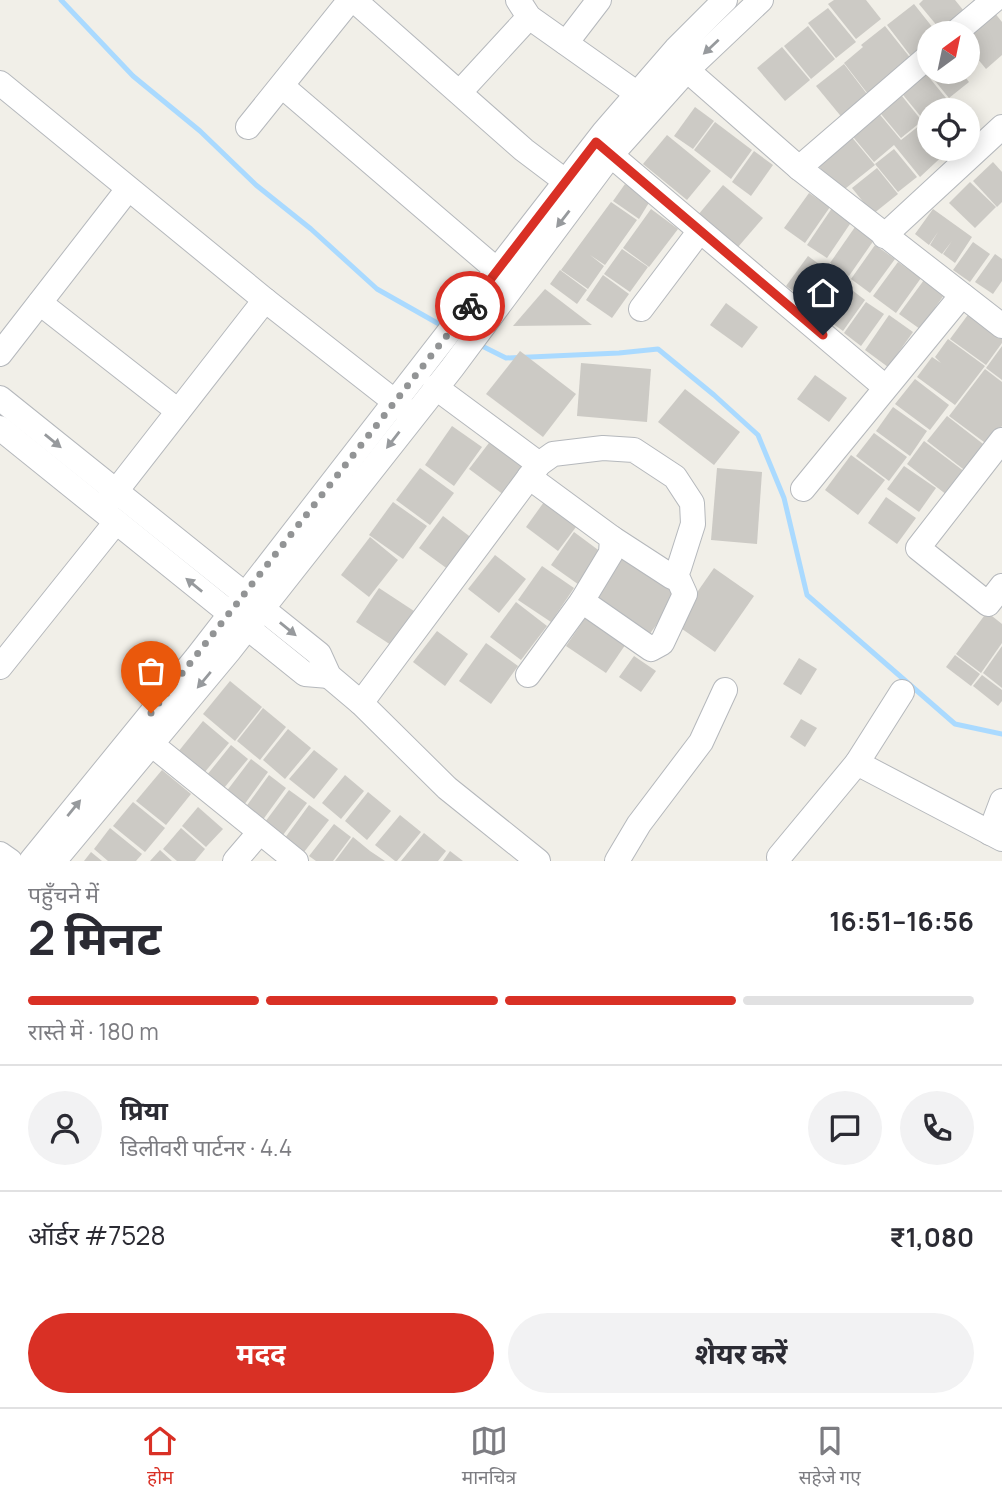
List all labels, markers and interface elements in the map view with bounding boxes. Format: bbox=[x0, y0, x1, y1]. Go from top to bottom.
north arrow bbox=[917, 21, 980, 84]
map controls bbox=[917, 21, 980, 161]
one-way arrow bbox=[703, 38, 720, 55]
button: locate bbox=[917, 98, 980, 161]
one-way arrow bbox=[556, 209, 570, 228]
pin bbox=[793, 263, 853, 335]
courier bbox=[435, 271, 505, 341]
icon: home bbox=[804, 274, 842, 312]
icon: bike bbox=[451, 287, 489, 325]
one-way arrow bbox=[386, 430, 401, 448]
one-way arrow bbox=[44, 433, 62, 448]
one-way arrow bbox=[186, 578, 203, 593]
one-way arrow bbox=[280, 621, 297, 636]
pin bbox=[121, 641, 181, 713]
icon: bag bbox=[132, 652, 170, 690]
one-way arrow bbox=[196, 671, 212, 689]
one-way arrow bbox=[66, 800, 81, 817]
text: पहुँचने में bbox=[28, 878, 99, 910]
text: 16:51–16:56 bbox=[829, 903, 974, 939]
text: 2 मिनट bbox=[28, 906, 161, 969]
text: रास्ते में · 180 m bbox=[28, 1015, 159, 1047]
button: person bbox=[28, 1091, 102, 1165]
button: chat bbox=[808, 1091, 882, 1165]
button: phone bbox=[900, 1091, 974, 1165]
text: प्रिया bbox=[120, 1092, 168, 1128]
text: डिलीवरी पार्टनर · 4.4 bbox=[120, 1131, 292, 1163]
text: ऑर्डर #7528 bbox=[28, 1217, 166, 1253]
text: ₹1,080 bbox=[890, 1219, 974, 1255]
button: मदद bbox=[28, 1313, 494, 1393]
button: शेयर करें bbox=[508, 1313, 974, 1393]
tab: होम bbox=[141, 1422, 179, 1492]
tab: मानचित्र bbox=[462, 1422, 516, 1492]
tab: सहेजे गए bbox=[799, 1422, 861, 1492]

